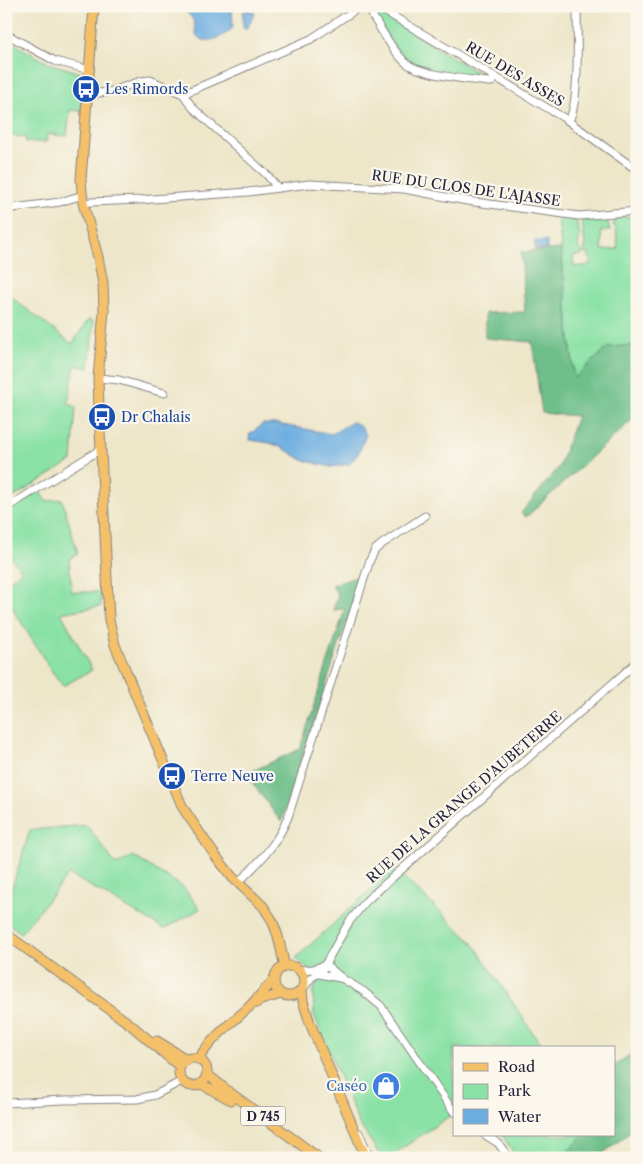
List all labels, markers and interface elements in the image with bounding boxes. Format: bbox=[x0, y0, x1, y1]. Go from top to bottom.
street label: RUE DES ASSES bbox=[462, 37, 568, 111]
bus stop icon: Les Rimords bbox=[71, 74, 101, 104]
place label: Les Rimords bbox=[105, 80, 188, 98]
street label: RUE DU CLOS DE L'AJASSE bbox=[370, 166, 562, 210]
bus stop icon: Dr Chalais bbox=[87, 402, 117, 432]
place label: Dr Chalais bbox=[121, 408, 191, 426]
street label: RUE DE LA GRANGE D'AUBETERRE bbox=[362, 707, 566, 887]
bus stop icon: Terre Neuve bbox=[157, 761, 187, 791]
place label: Terre Neuve bbox=[191, 767, 274, 785]
legend bbox=[453, 1046, 616, 1136]
text: Road bbox=[498, 1057, 535, 1076]
shop icon: Caséo bbox=[371, 1071, 401, 1101]
place label: Caséo bbox=[326, 1077, 367, 1095]
text: Park bbox=[498, 1081, 532, 1100]
road number: D 745 bbox=[240, 1106, 286, 1126]
text: Water bbox=[497, 1107, 542, 1126]

